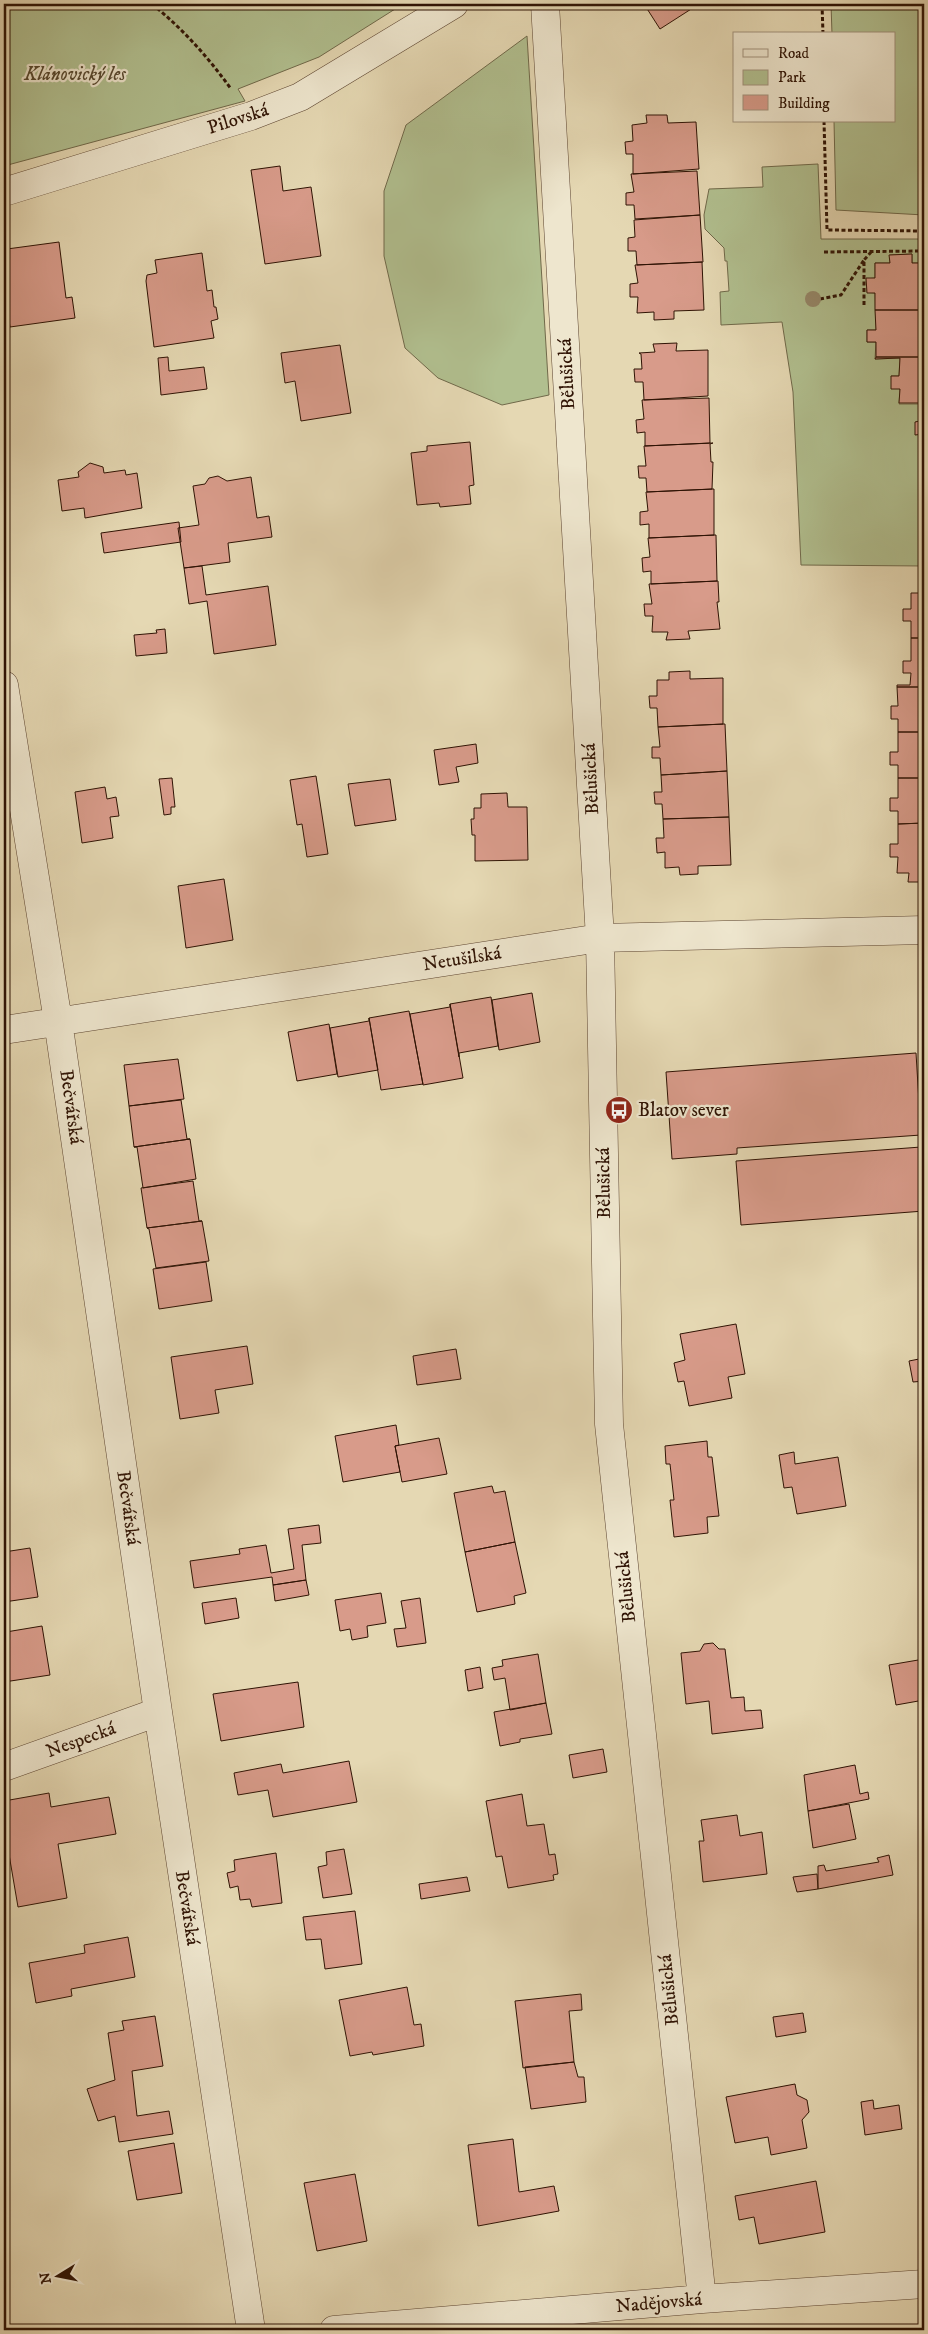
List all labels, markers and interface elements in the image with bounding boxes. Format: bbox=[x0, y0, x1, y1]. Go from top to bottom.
legend bbox=[733, 32, 896, 122]
text: Road bbox=[778, 44, 810, 63]
park label: Klánovický les bbox=[23, 63, 127, 86]
text: Park bbox=[778, 68, 807, 87]
text: Building bbox=[778, 94, 830, 113]
street label: Pilovská bbox=[204, 98, 272, 140]
street label: Bělušická bbox=[554, 338, 580, 410]
street label: Bělušická bbox=[578, 743, 604, 815]
street label: Netušilská bbox=[421, 941, 503, 977]
street label: Bečvářská bbox=[54, 1068, 88, 1146]
bus stop icon: Blatov sever bbox=[604, 1095, 634, 1125]
place label: Blatov sever bbox=[638, 1099, 729, 1122]
street label: Bělušická bbox=[592, 1147, 616, 1219]
street label: Bečvářská bbox=[111, 1469, 145, 1547]
street label: Bělušická bbox=[611, 1550, 641, 1624]
street label: Nespecká bbox=[43, 1717, 119, 1763]
street label: Bečvářská bbox=[170, 1869, 204, 1947]
street label: Bělušická bbox=[654, 1953, 684, 2027]
north arrow bbox=[32, 2252, 82, 2302]
text: N bbox=[36, 2270, 56, 2285]
street label: Nadějovská bbox=[615, 2288, 703, 2318]

